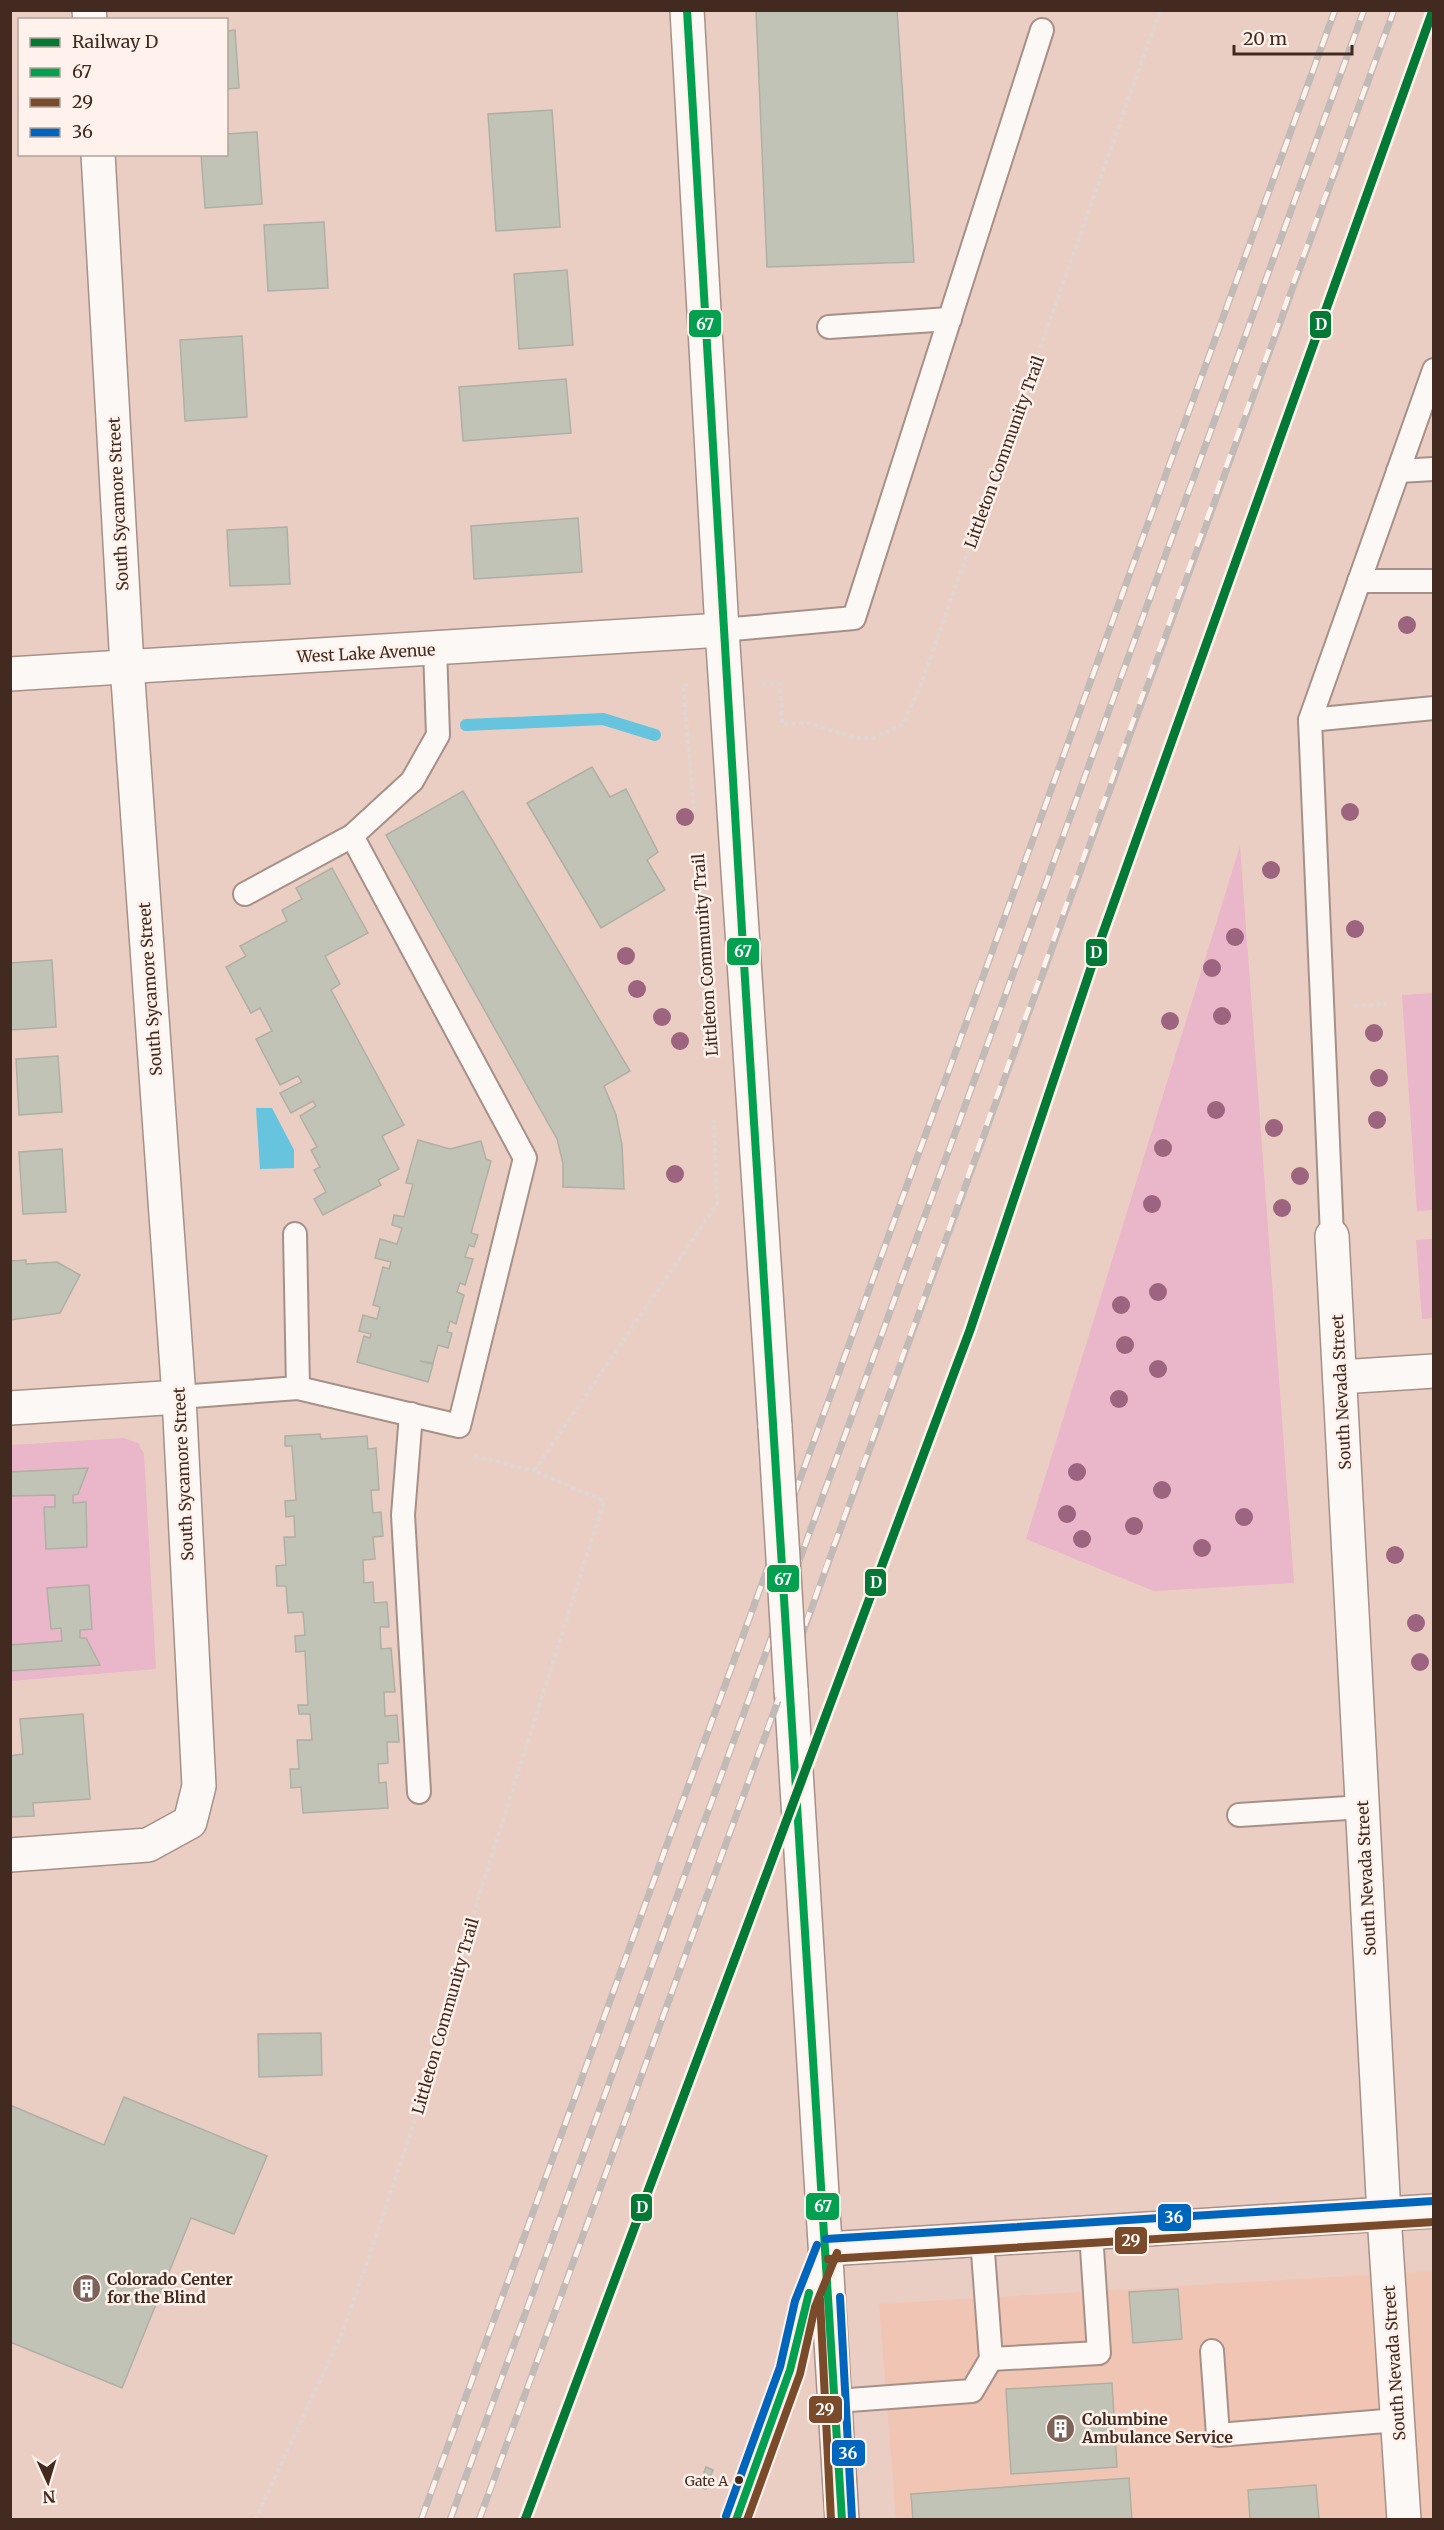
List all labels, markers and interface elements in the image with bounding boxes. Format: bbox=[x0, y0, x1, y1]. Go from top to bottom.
legend bbox=[18, 18, 228, 156]
scale bar bbox=[1234, 18, 1352, 56]
text: 20 m bbox=[1243, 27, 1287, 50]
text: Railway D bbox=[72, 30, 158, 53]
text: 67 bbox=[72, 60, 92, 83]
text: 29 bbox=[72, 90, 93, 113]
text: 36 bbox=[72, 120, 93, 143]
line badge: 67 bbox=[688, 309, 722, 338]
line badge: D bbox=[1309, 310, 1332, 339]
text: 67 bbox=[696, 314, 714, 334]
text: D bbox=[1315, 314, 1327, 334]
street label: Littleton Community Trail bbox=[960, 353, 1048, 551]
street label: South Sycamore Street bbox=[103, 416, 133, 591]
street label: West Lake Avenue bbox=[295, 639, 436, 667]
street label: Littleton Community Trail bbox=[688, 853, 722, 1057]
street label: South Sycamore Street bbox=[134, 901, 166, 1077]
line badge: 67 bbox=[726, 937, 760, 966]
line badge: D bbox=[1085, 938, 1108, 967]
text: 67 bbox=[734, 941, 752, 961]
text: D bbox=[1090, 942, 1102, 962]
street label: South Nevada Street bbox=[1327, 1313, 1355, 1470]
street label: South Sycamore Street bbox=[168, 1386, 198, 1561]
line badge: 67 bbox=[766, 1564, 800, 1593]
line badge: D bbox=[864, 1568, 887, 1597]
text: 67 bbox=[774, 1569, 792, 1589]
text: D bbox=[870, 1572, 882, 1592]
street label: South Nevada Street bbox=[1352, 1799, 1380, 1956]
street label: Littleton Community Trail bbox=[407, 1916, 483, 2116]
line badge: 67 bbox=[805, 2192, 840, 2221]
line badge: D bbox=[630, 2193, 653, 2222]
text: 67 bbox=[814, 2196, 832, 2216]
text: D bbox=[636, 2197, 648, 2217]
line badge: 36 bbox=[1157, 2203, 1192, 2232]
text: 36 bbox=[1165, 2207, 1184, 2227]
line badge: 29 bbox=[1114, 2226, 1148, 2255]
text: 29 bbox=[1121, 2230, 1141, 2250]
place label: Colorado Center for the Blind bbox=[107, 2269, 233, 2307]
building icon: Colorado Center for the Blind bbox=[70, 2272, 102, 2304]
street label: South Nevada Street bbox=[1379, 2284, 1409, 2441]
line badge: 29 bbox=[808, 2395, 843, 2424]
text: 29 bbox=[815, 2399, 835, 2419]
place label: Columbine Ambulance Service bbox=[1081, 2409, 1233, 2447]
building icon: Columbine Ambulance Service bbox=[1045, 2412, 1077, 2444]
line badge: 36 bbox=[831, 2439, 866, 2467]
text: 36 bbox=[839, 2443, 858, 2463]
north arrow bbox=[18, 2452, 78, 2512]
place label: Gate A bbox=[685, 2472, 728, 2490]
marker: Gate A bbox=[733, 2474, 745, 2486]
text: N bbox=[42, 2487, 56, 2507]

